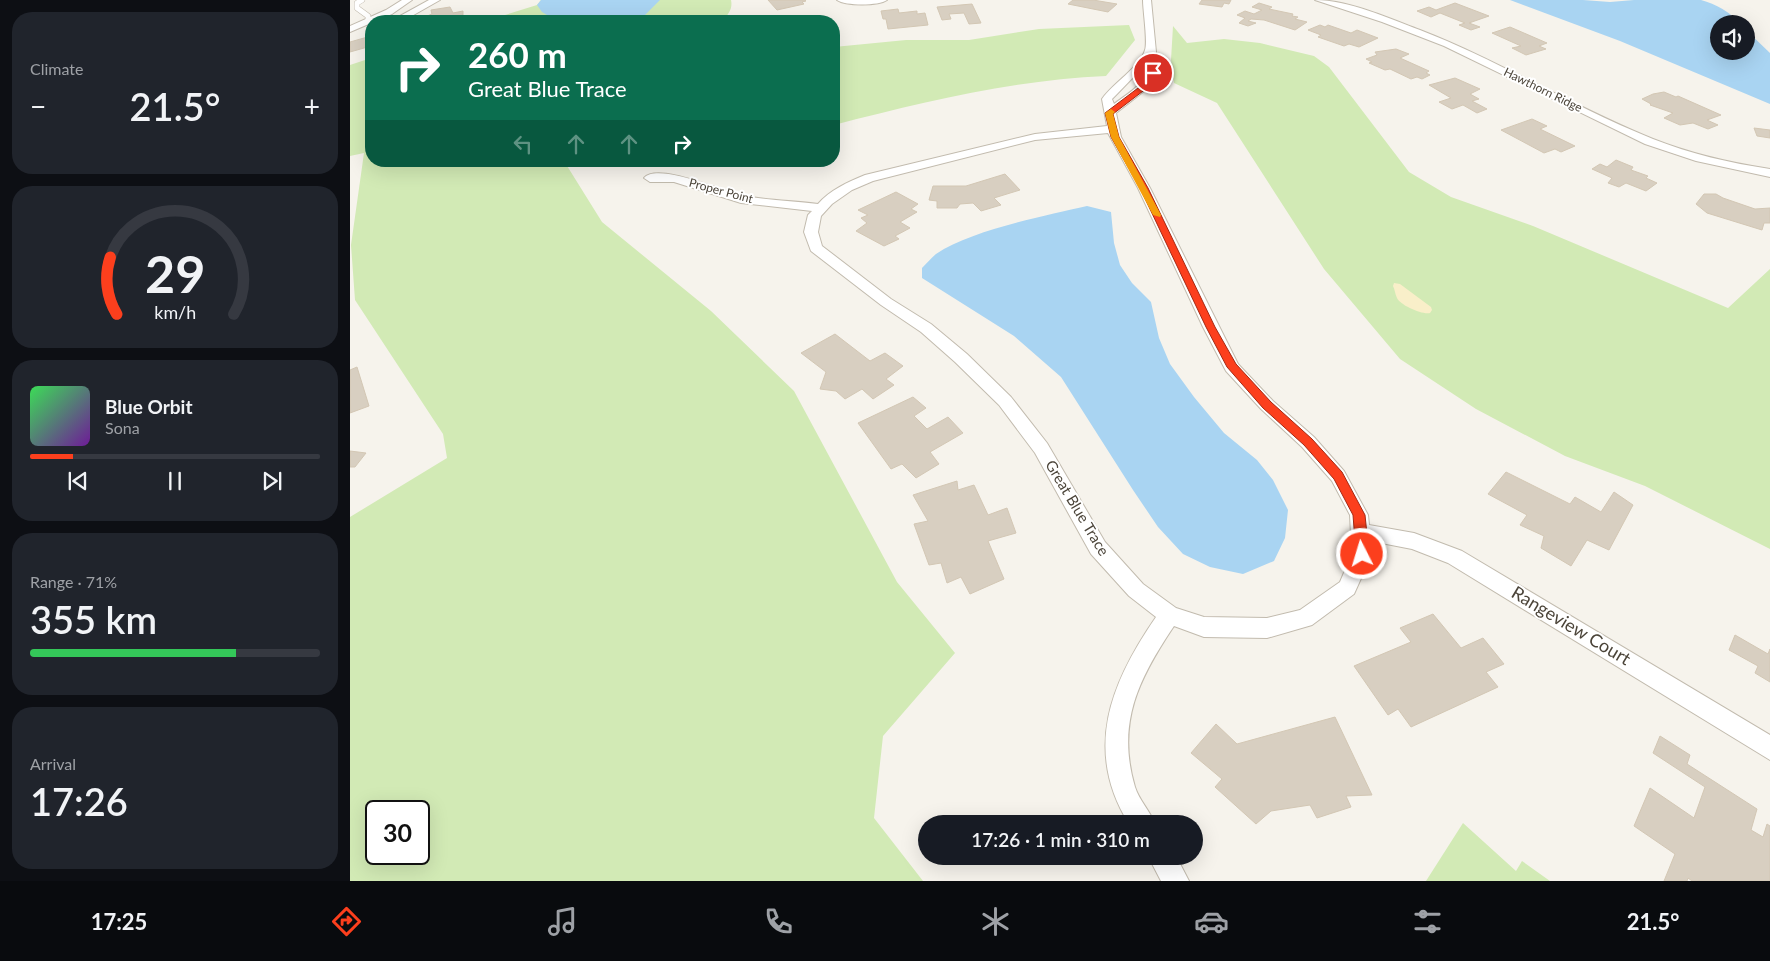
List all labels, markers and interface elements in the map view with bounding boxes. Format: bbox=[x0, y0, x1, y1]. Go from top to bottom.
map controls bbox=[1710, 15, 1755, 60]
button: sound bbox=[1710, 15, 1755, 60]
text: 260 m bbox=[468, 33, 567, 75]
icon: right bbox=[385, 35, 450, 100]
pin bbox=[1132, 52, 1174, 94]
text: Climate bbox=[30, 59, 83, 78]
icon: arrive bbox=[1139, 59, 1167, 87]
street label: Hawthorn Ridge bbox=[1501, 64, 1585, 115]
text: Great Blue Trace bbox=[468, 75, 627, 102]
text: 21.5° bbox=[130, 83, 220, 129]
text: − bbox=[30, 89, 46, 123]
text: + bbox=[304, 89, 320, 123]
icon: left bbox=[509, 130, 537, 158]
icon: ahead bbox=[562, 130, 590, 158]
icon: ahead bbox=[615, 130, 643, 158]
icon: right bbox=[668, 130, 696, 158]
street label: Proper Point bbox=[687, 175, 755, 206]
text: 29 bbox=[145, 242, 205, 304]
text: km/h bbox=[154, 301, 196, 323]
text: Blue Orbit bbox=[105, 395, 193, 418]
text: Sona bbox=[105, 418, 140, 437]
street label: Great Blue Trace bbox=[1042, 456, 1113, 559]
icon: previous bbox=[64, 467, 92, 495]
icon: pause bbox=[161, 467, 189, 495]
icon: next bbox=[258, 467, 286, 495]
position arrow bbox=[1335, 527, 1387, 579]
text: Range · 71% bbox=[30, 572, 117, 591]
street label: Rangeview Court bbox=[1508, 581, 1636, 670]
text: 355 km bbox=[30, 596, 157, 642]
text: Arrival bbox=[30, 754, 76, 773]
text: 17:26 bbox=[30, 778, 128, 824]
speed limit sign: 30 bbox=[365, 800, 430, 865]
text: 17:26 · 1 min · 310 m bbox=[971, 828, 1150, 851]
icon: directions bbox=[329, 904, 364, 939]
icon: music bbox=[545, 904, 580, 939]
icon: phone bbox=[761, 904, 796, 939]
icon: climate bbox=[978, 904, 1013, 939]
icon: car bbox=[1194, 904, 1229, 939]
icon: filters bbox=[1410, 904, 1445, 939]
text: 17:25 bbox=[91, 908, 147, 935]
text: 21.5° bbox=[1627, 908, 1679, 935]

